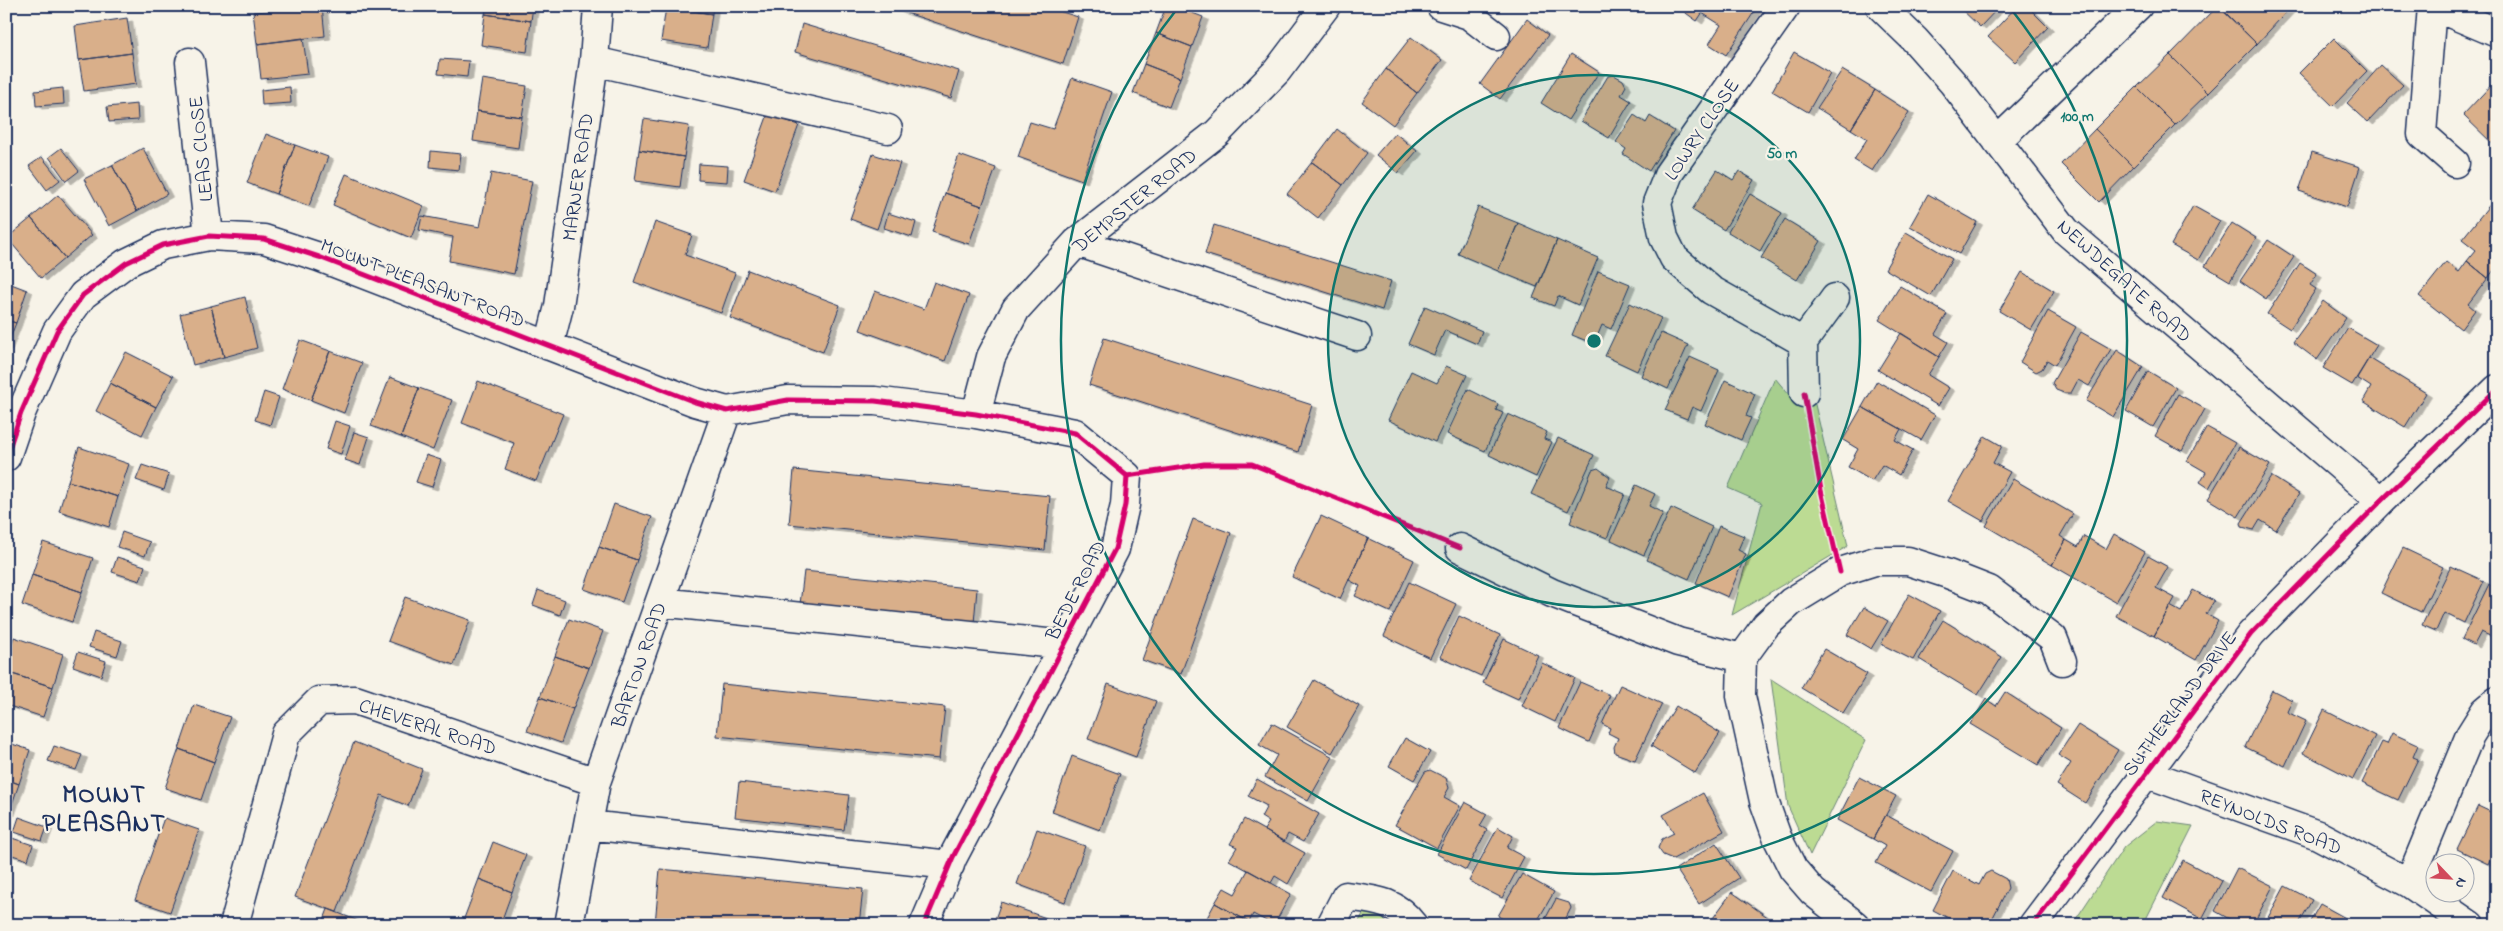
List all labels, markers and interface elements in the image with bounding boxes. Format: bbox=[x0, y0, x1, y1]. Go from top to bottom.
street label: LOWRY CLOSE bbox=[1658, 73, 1748, 187]
street label: LEAS CLOSE bbox=[183, 94, 222, 203]
text: 100 m bbox=[2060, 106, 2094, 128]
street label: MARNER ROAD bbox=[556, 112, 603, 243]
street label: DEMPSTER ROAD bbox=[1066, 142, 1204, 262]
text: 50 m bbox=[1767, 143, 1798, 165]
street label: NEWDEGATE ROAD bbox=[2049, 213, 2197, 350]
street label: MOUNT PLEASANT ROAD bbox=[316, 232, 528, 337]
centre of rings bbox=[1585, 332, 1603, 350]
street label: BEDE ROAD bbox=[1039, 536, 1115, 647]
street label: BARTON ROAD bbox=[605, 599, 675, 734]
street label: SUTHERLAND DRIVE bbox=[2117, 626, 2245, 783]
street label: CHEVERAL ROAD bbox=[355, 692, 500, 764]
district label: MOUNT PLEASANT bbox=[42, 778, 166, 843]
street label: REYNOLDS ROAD bbox=[2195, 783, 2345, 864]
north arrow bbox=[2426, 854, 2476, 904]
text: N bbox=[2449, 874, 2472, 892]

